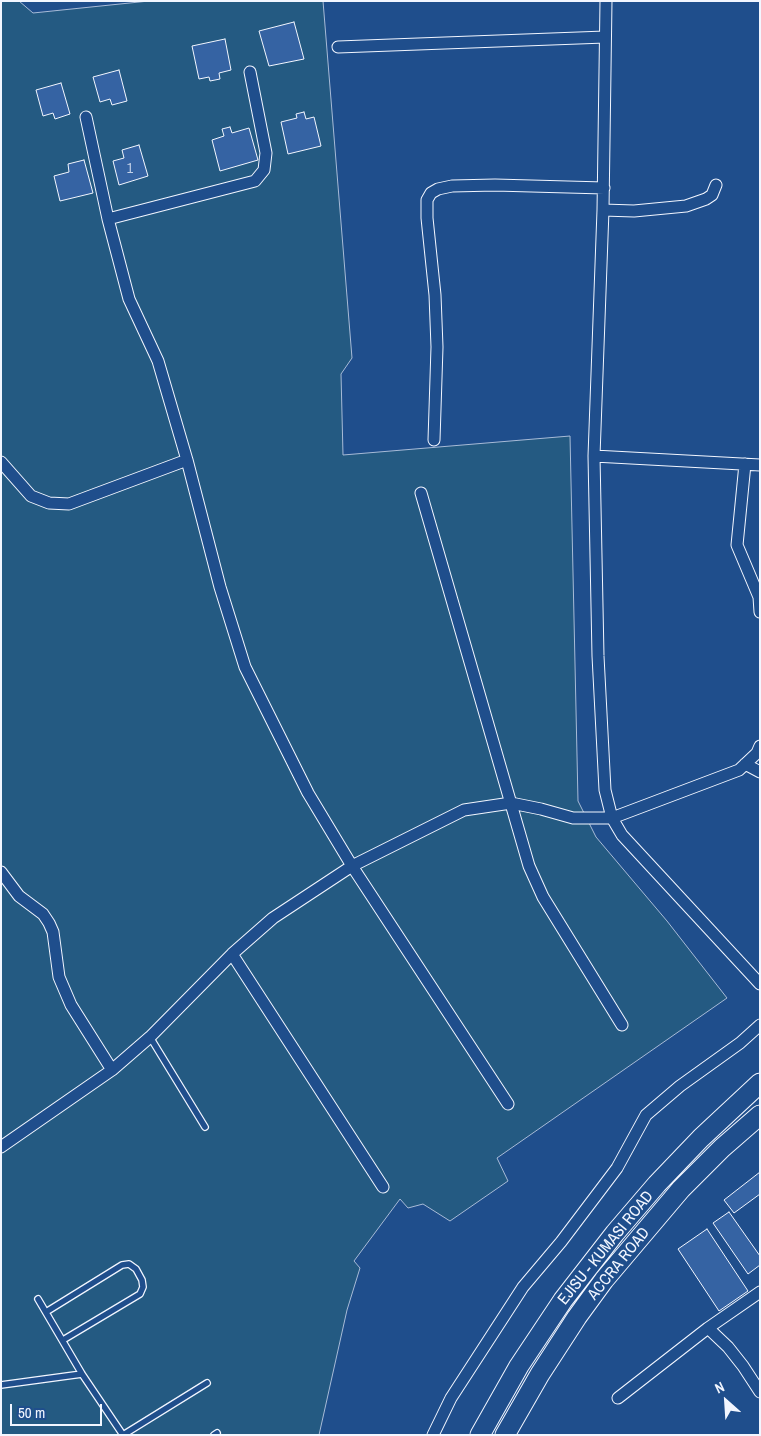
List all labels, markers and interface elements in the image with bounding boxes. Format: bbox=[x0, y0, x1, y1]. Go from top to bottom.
house number: 1 bbox=[127, 161, 133, 177]
street label: EJISU - KUMASI ROAD bbox=[554, 1187, 658, 1309]
street label: ACCRA ROAD bbox=[584, 1224, 654, 1304]
north arrow bbox=[701, 1376, 751, 1426]
text: N bbox=[712, 1378, 727, 1397]
scale bar bbox=[12, 1394, 105, 1426]
text: 50 m bbox=[18, 1402, 45, 1423]

